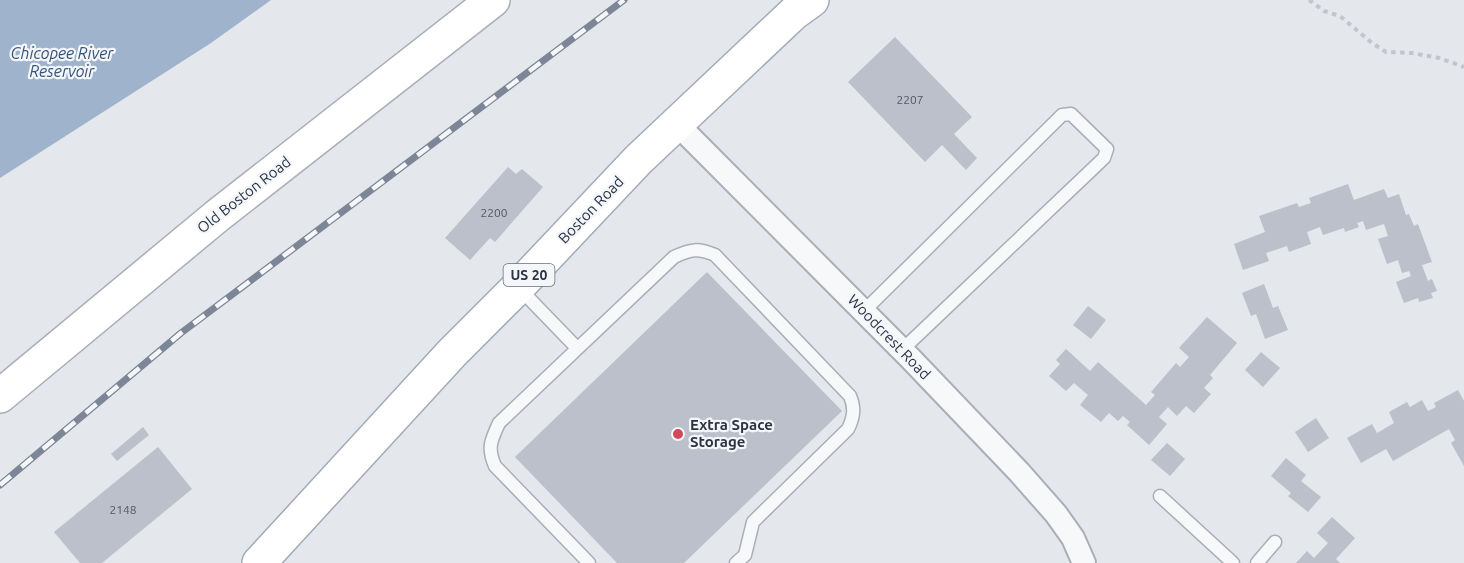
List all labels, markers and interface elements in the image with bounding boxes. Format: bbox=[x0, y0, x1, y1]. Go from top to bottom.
water label: Chicopee River Reservoir bbox=[11, 44, 114, 80]
house number: 2207 bbox=[896, 93, 924, 106]
street label: Old Boston Road bbox=[194, 153, 294, 236]
street label: Boston Road bbox=[555, 173, 627, 247]
house number: 2200 bbox=[480, 206, 508, 219]
road number: US 20 bbox=[504, 264, 554, 286]
street label: Woodcrest Road bbox=[845, 291, 934, 383]
place label: Extra Space Storage bbox=[690, 416, 773, 450]
marker: Extra Space Storage bbox=[671, 427, 685, 441]
house number: 2148 bbox=[109, 503, 137, 516]

